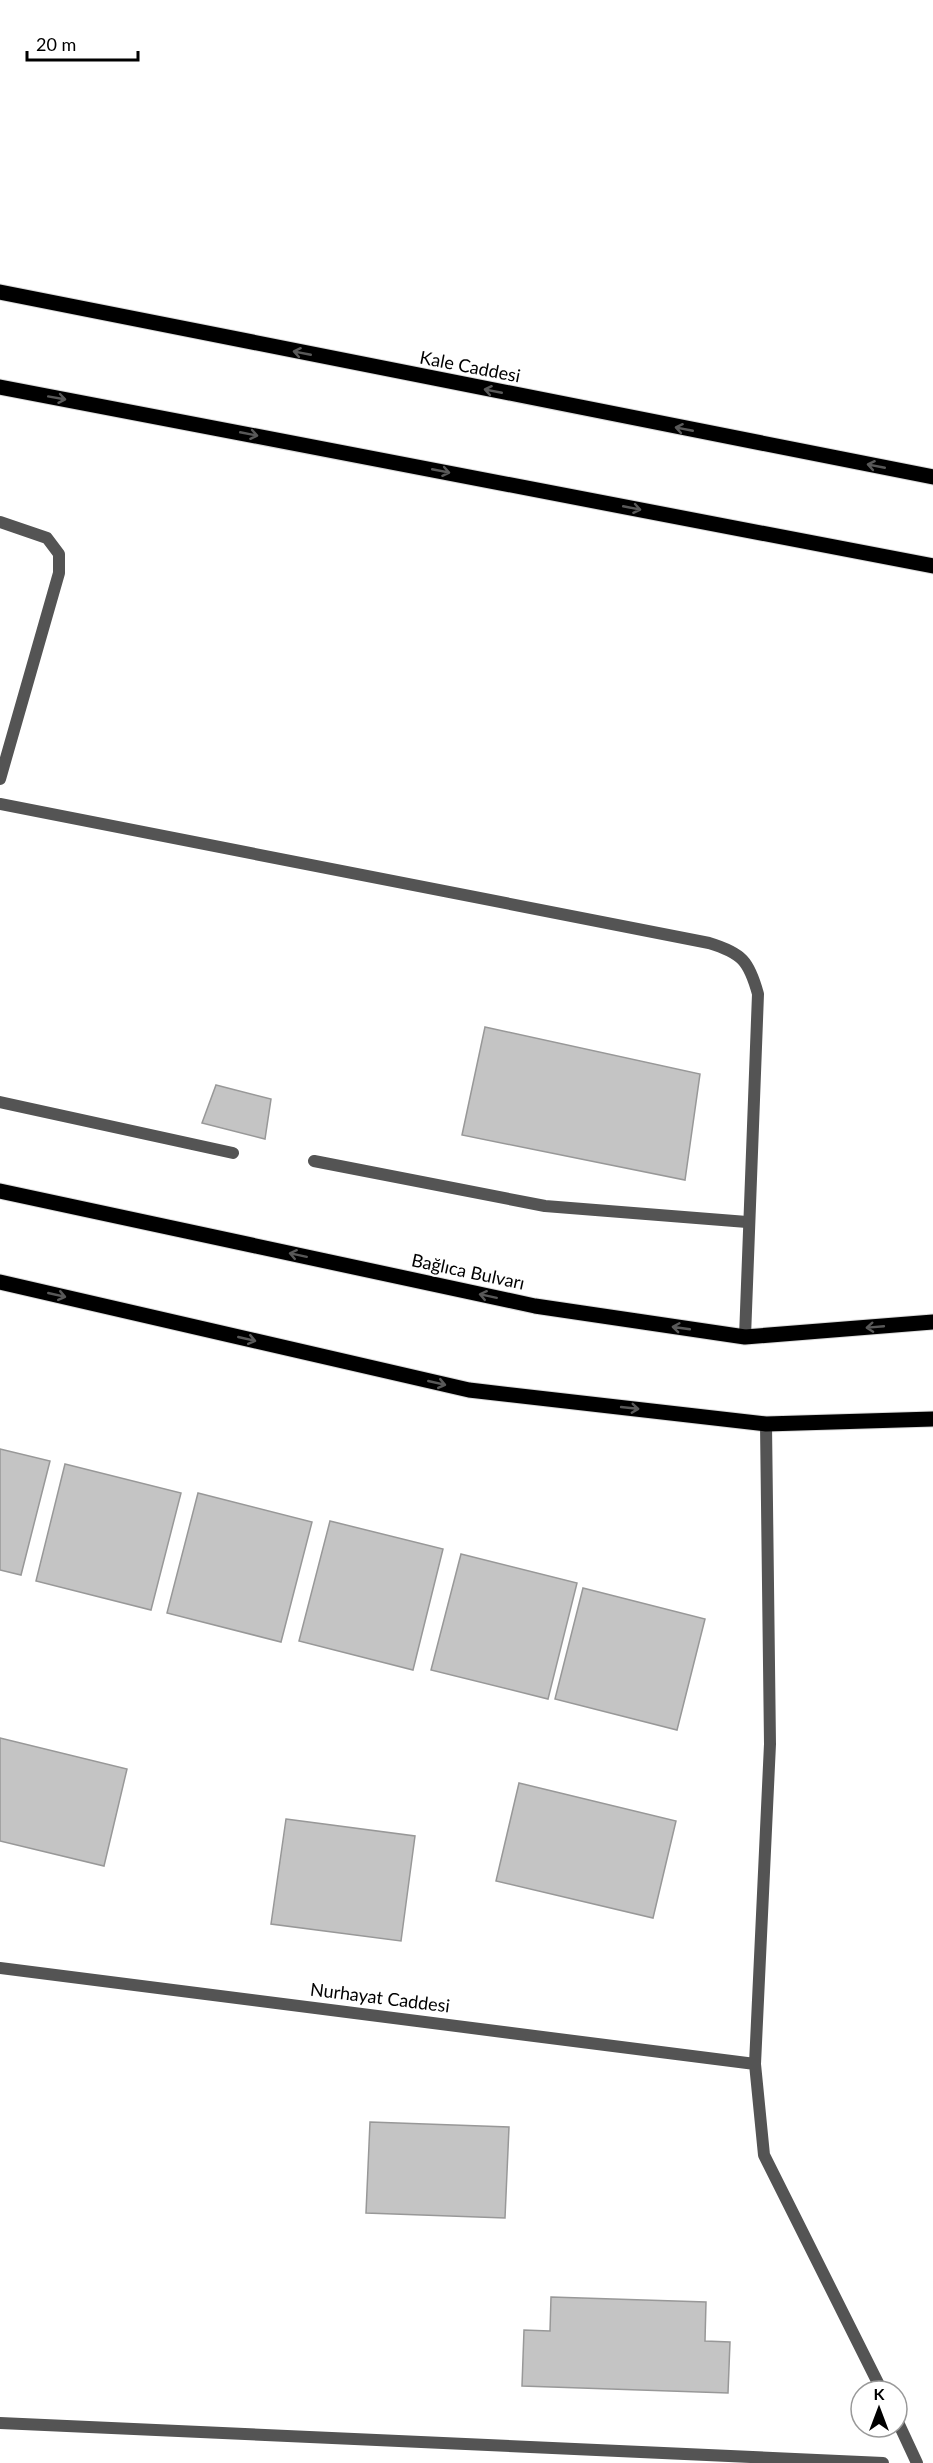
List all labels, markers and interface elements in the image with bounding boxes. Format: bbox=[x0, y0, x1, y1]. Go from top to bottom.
scale bar bbox=[27, 24, 138, 62]
text: 20 m bbox=[36, 33, 76, 55]
street label: Kale Caddesi bbox=[418, 345, 522, 387]
one-way arrow bbox=[292, 347, 312, 358]
one-way arrow bbox=[484, 385, 503, 396]
one-way arrow bbox=[47, 393, 67, 404]
one-way arrow bbox=[675, 423, 695, 434]
one-way arrow bbox=[239, 429, 258, 440]
one-way arrow bbox=[866, 460, 886, 471]
one-way arrow bbox=[430, 466, 450, 477]
one-way arrow bbox=[622, 503, 641, 514]
street label: Bağlıca Bulvarı bbox=[410, 1248, 527, 1294]
one-way arrow bbox=[288, 1249, 308, 1260]
one-way arrow bbox=[47, 1290, 66, 1302]
one-way arrow bbox=[479, 1290, 499, 1301]
one-way arrow bbox=[671, 1322, 691, 1333]
one-way arrow bbox=[865, 1322, 885, 1333]
one-way arrow bbox=[237, 1334, 256, 1346]
one-way arrow bbox=[427, 1378, 446, 1389]
one-way arrow bbox=[620, 1403, 640, 1414]
street label: Nurhayat Caddesi bbox=[309, 1978, 451, 2016]
north arrow bbox=[849, 2379, 909, 2439]
text: K bbox=[874, 2384, 886, 2403]

